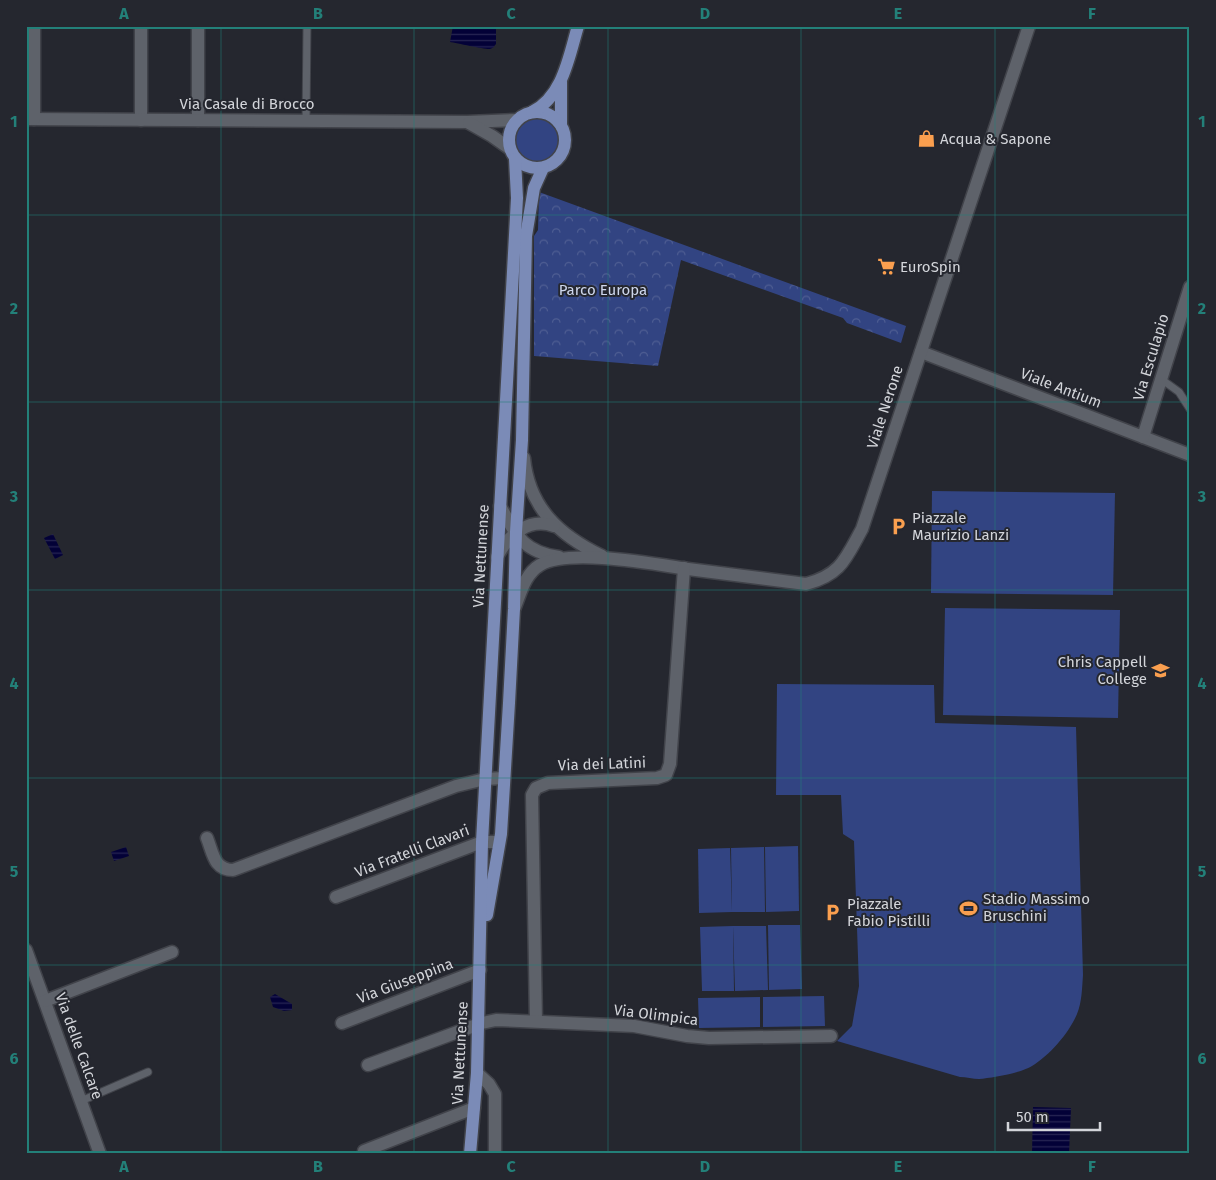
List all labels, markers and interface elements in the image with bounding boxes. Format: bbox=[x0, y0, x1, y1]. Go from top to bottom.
text: A bbox=[118, 4, 129, 23]
text: B bbox=[313, 4, 323, 23]
text: C bbox=[506, 4, 516, 23]
text: D bbox=[700, 4, 710, 23]
text: E bbox=[894, 4, 902, 23]
text: F bbox=[1088, 4, 1096, 23]
street label: Via Casale di Brocco bbox=[179, 95, 315, 113]
text: 1 bbox=[10, 112, 18, 131]
text: 1 bbox=[1198, 112, 1206, 131]
shop icon: Acqua & Sapone bbox=[916, 129, 936, 149]
place label: Acqua & Sapone bbox=[940, 130, 1051, 148]
supermarket icon: EuroSpin bbox=[876, 257, 896, 277]
place label: EuroSpin bbox=[900, 258, 961, 276]
park label: Parco Europa bbox=[559, 281, 647, 299]
text: 2 bbox=[10, 299, 18, 318]
text: 2 bbox=[1198, 299, 1206, 318]
street label: Via Esculapio bbox=[1129, 311, 1173, 403]
street label: Viale Nerone bbox=[863, 363, 907, 451]
street label: Viale Antium bbox=[1018, 364, 1104, 412]
text: 3 bbox=[9, 487, 18, 506]
text: 3 bbox=[1197, 487, 1206, 506]
street label: Via Nettunense bbox=[469, 504, 493, 608]
place label: Piazzale Maurizio Lanzi bbox=[912, 509, 1009, 544]
parking icon: Piazzale Maurizio Lanzi bbox=[888, 517, 908, 537]
place label: Chris Cappell College bbox=[1058, 653, 1148, 688]
school or university icon: Chris Cappell College bbox=[1151, 661, 1171, 681]
text: 4 bbox=[9, 674, 19, 693]
text: 4 bbox=[1197, 674, 1207, 693]
street label: Via dei Latini bbox=[558, 753, 646, 775]
street label: Via Fratelli Clavari bbox=[352, 821, 472, 881]
text: 5 bbox=[10, 862, 19, 881]
text: 5 bbox=[1198, 862, 1207, 881]
place label: Stadio Massimo Bruschini bbox=[983, 890, 1090, 925]
place label: Piazzale Fabio Pistilli bbox=[847, 895, 930, 930]
sports icon: Stadio Massimo Bruschini bbox=[959, 898, 979, 918]
parking icon: Piazzale Fabio Pistilli bbox=[823, 903, 843, 923]
street label: Via Giuseppina bbox=[354, 954, 456, 1008]
street label: Via delle Calcare bbox=[51, 990, 107, 1102]
street label: Via Nettunense bbox=[448, 1001, 472, 1105]
street label: Via Olimpica bbox=[613, 1001, 699, 1029]
text: 6 bbox=[9, 1049, 19, 1068]
text: 6 bbox=[1197, 1049, 1207, 1068]
scale bar bbox=[1008, 1100, 1101, 1132]
text: 50 m bbox=[1016, 1108, 1049, 1126]
text: A bbox=[118, 1157, 129, 1176]
text: B bbox=[313, 1157, 323, 1176]
text: C bbox=[506, 1157, 516, 1176]
text: D bbox=[700, 1157, 710, 1176]
text: E bbox=[894, 1157, 902, 1176]
text: F bbox=[1088, 1157, 1096, 1176]

